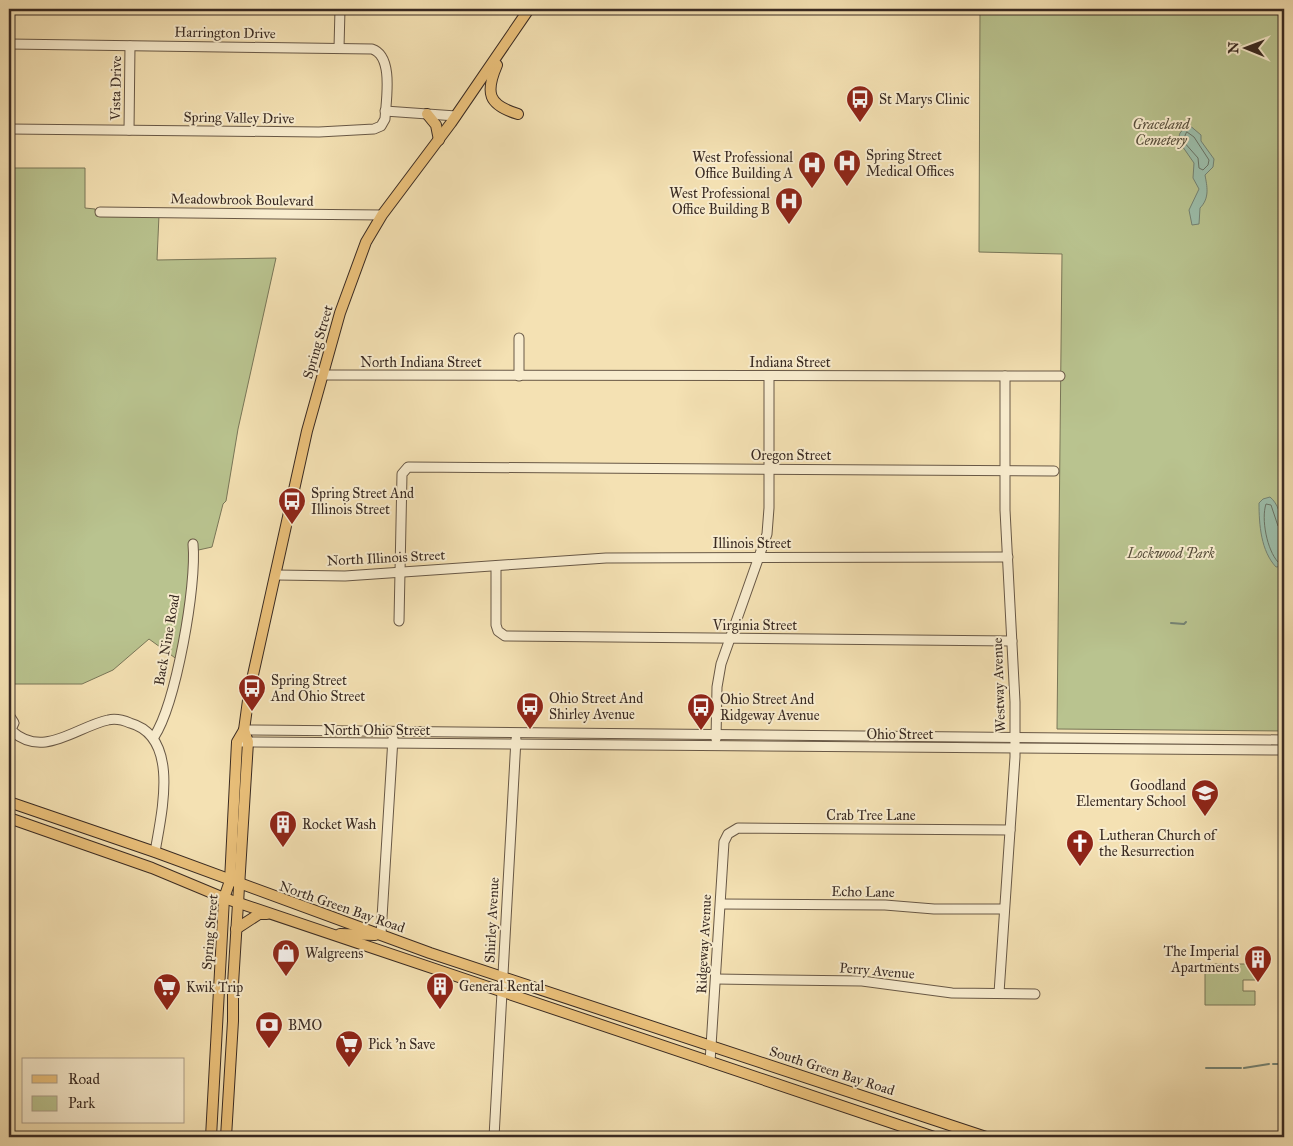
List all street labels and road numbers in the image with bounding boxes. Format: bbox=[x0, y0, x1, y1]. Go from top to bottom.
street label: Harrington Drive bbox=[174, 24, 276, 42]
street label: Vista Drive bbox=[107, 55, 125, 122]
street label: Spring Valley Drive bbox=[183, 109, 295, 127]
street label: Meadowbrook Boulevard bbox=[170, 190, 314, 210]
street label: Spring Street bbox=[299, 303, 337, 381]
street label: North Indiana Street bbox=[360, 354, 482, 371]
street label: Indiana Street bbox=[749, 354, 831, 371]
street label: Oregon Street bbox=[751, 447, 831, 464]
street label: Illinois Street bbox=[713, 535, 791, 552]
street label: North Illinois Street bbox=[326, 546, 446, 570]
street label: Back Nine Road bbox=[151, 593, 183, 687]
street label: Virginia Street bbox=[712, 617, 797, 634]
street label: Westway Avenue bbox=[989, 637, 1009, 733]
street label: North Ohio Street bbox=[324, 722, 430, 739]
street label: Ohio Street bbox=[866, 726, 934, 743]
street label: Crab Tree Lane bbox=[826, 807, 916, 824]
street label: Shirley Avenue bbox=[481, 876, 503, 963]
street label: North Green Bay Road bbox=[277, 878, 407, 936]
street label: Echo Lane bbox=[831, 883, 895, 901]
street label: Spring Street bbox=[198, 893, 222, 971]
street label: Ridgeway Avenue bbox=[693, 894, 715, 994]
street label: Perry Avenue bbox=[839, 959, 916, 983]
street label: South Green Bay Road bbox=[767, 1043, 897, 1099]

